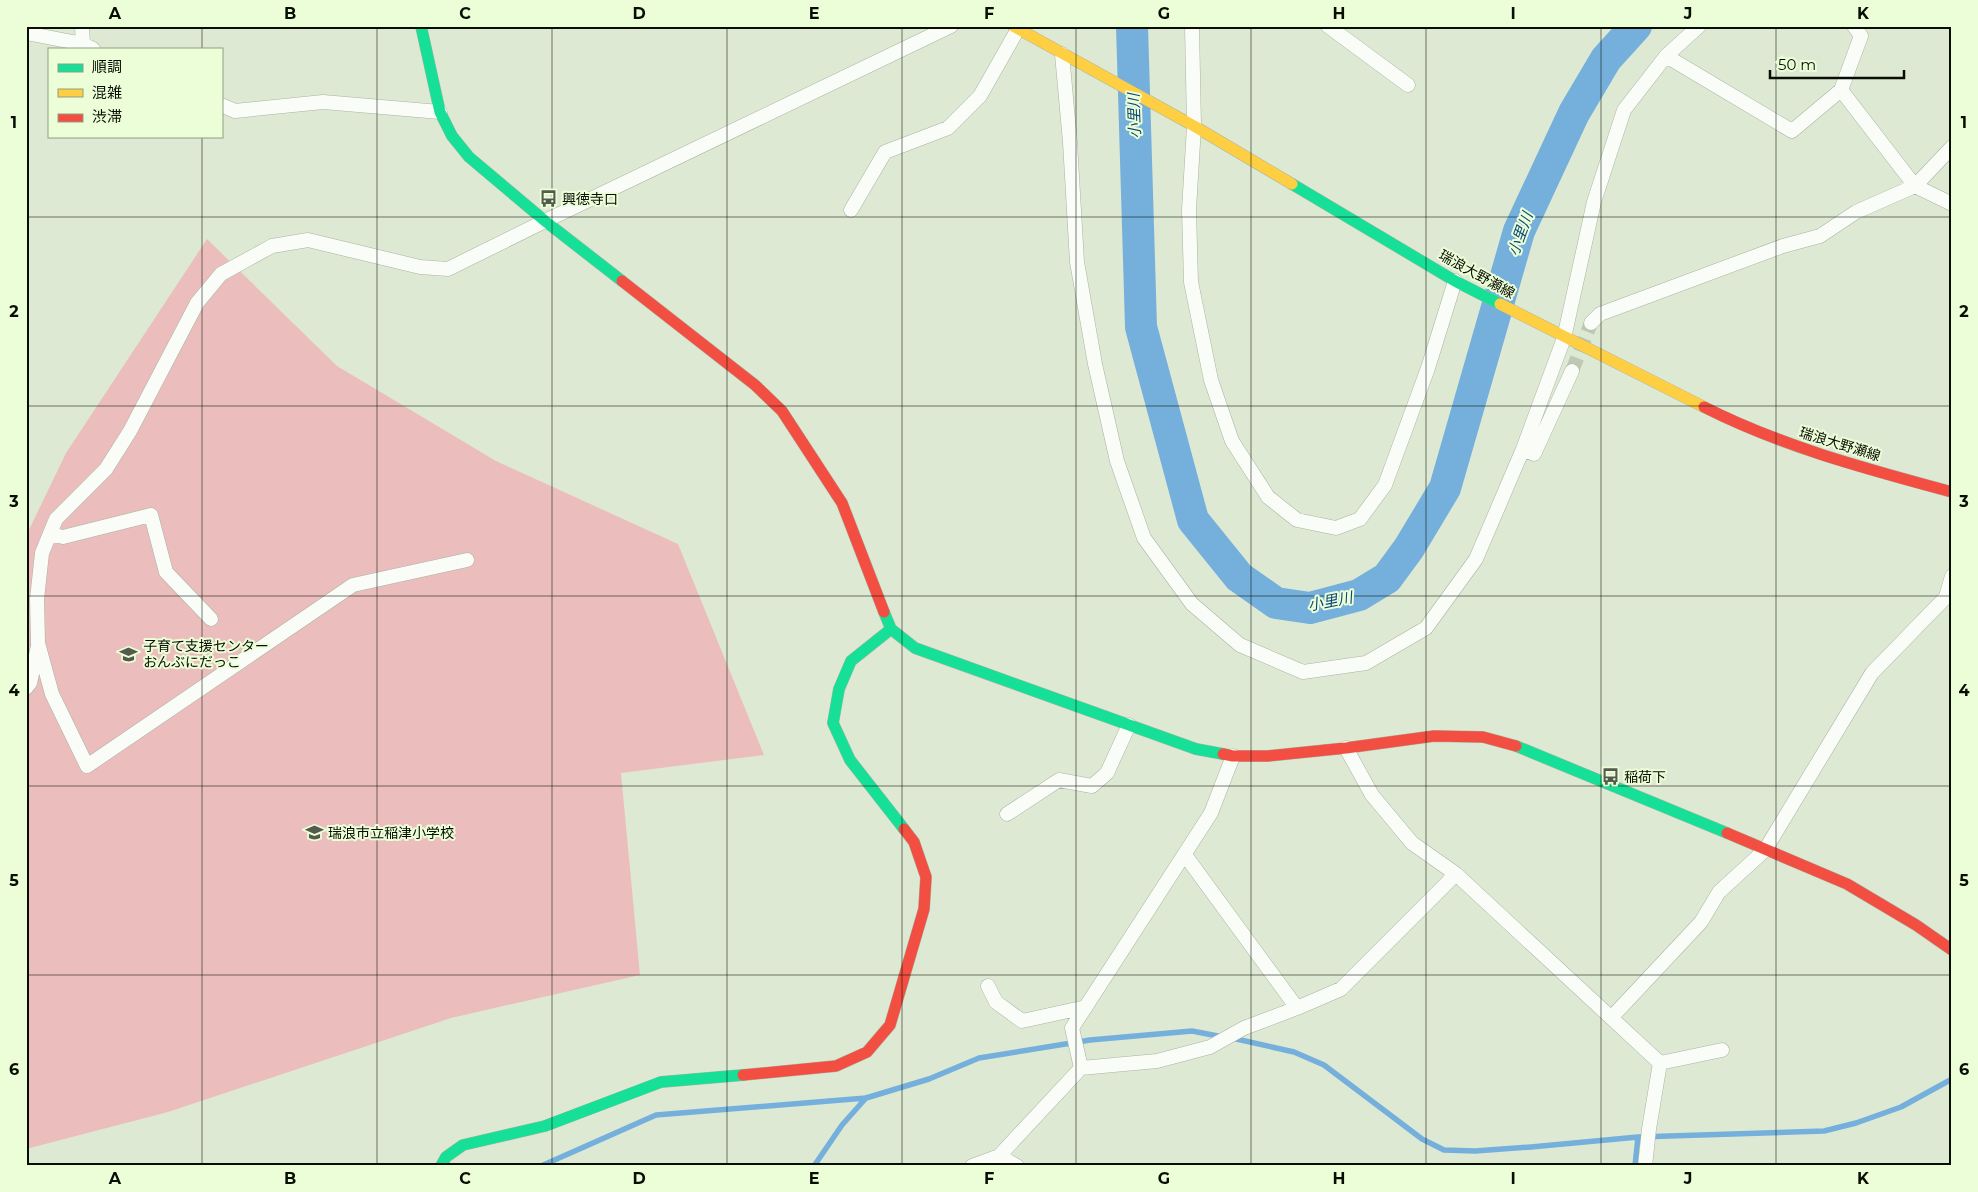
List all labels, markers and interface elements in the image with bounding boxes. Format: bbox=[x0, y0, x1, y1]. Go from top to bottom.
text: A bbox=[108, 4, 122, 23]
text: B bbox=[284, 4, 296, 23]
text: C bbox=[459, 4, 471, 23]
text: D bbox=[632, 4, 646, 23]
text: E bbox=[809, 4, 819, 23]
text: F bbox=[984, 4, 994, 23]
text: G bbox=[1158, 4, 1170, 23]
text: H bbox=[1333, 4, 1345, 23]
text: I bbox=[1510, 4, 1516, 23]
text: J bbox=[1683, 4, 1692, 23]
text: K bbox=[1857, 4, 1870, 23]
legend bbox=[48, 48, 222, 138]
scale bar bbox=[1770, 48, 1904, 80]
text: 50 m bbox=[1778, 55, 1816, 74]
text: 順調 bbox=[92, 57, 122, 76]
text: 混雑 bbox=[92, 83, 122, 102]
water label: 小里川 bbox=[1124, 91, 1144, 139]
text: 渋滞 bbox=[92, 107, 122, 126]
text: 1 bbox=[11, 113, 17, 132]
text: 1 bbox=[1961, 113, 1967, 132]
bus stop icon: 興徳寺口 bbox=[538, 189, 558, 209]
place label: 興徳寺口 bbox=[562, 190, 618, 208]
water label: 小里川 bbox=[1503, 208, 1537, 258]
street label: 瑞浪大野瀬線 bbox=[1436, 246, 1518, 302]
text: 2 bbox=[9, 302, 19, 321]
text: 2 bbox=[1959, 302, 1969, 321]
street label: 瑞浪大野瀬線 bbox=[1797, 423, 1883, 465]
text: 3 bbox=[8, 492, 19, 511]
text: 3 bbox=[1958, 492, 1969, 511]
water label: 小里川 bbox=[1306, 587, 1356, 615]
place label: 子育て支援センター おんぶにだっこ bbox=[143, 637, 269, 671]
school or university icon: 子育て支援センター おんぶにだっこ bbox=[119, 644, 139, 664]
text: 4 bbox=[8, 681, 20, 700]
text: 4 bbox=[1958, 681, 1970, 700]
bus stop icon: 稲荷下 bbox=[1600, 767, 1620, 787]
place label: 稲荷下 bbox=[1624, 768, 1666, 786]
school or university icon: 瑞浪市立稲津小学校 bbox=[304, 823, 324, 843]
place label: 瑞浪市立稲津小学校 bbox=[328, 824, 454, 842]
text: 5 bbox=[9, 871, 19, 890]
text: 5 bbox=[1959, 871, 1969, 890]
text: 6 bbox=[9, 1060, 19, 1079]
text: 6 bbox=[1959, 1060, 1969, 1079]
text: A bbox=[108, 1169, 122, 1188]
text: B bbox=[284, 1169, 296, 1188]
text: C bbox=[459, 1169, 471, 1188]
text: D bbox=[632, 1169, 646, 1188]
text: E bbox=[809, 1169, 819, 1188]
text: F bbox=[984, 1169, 994, 1188]
text: G bbox=[1158, 1169, 1170, 1188]
text: H bbox=[1333, 1169, 1345, 1188]
text: I bbox=[1510, 1169, 1516, 1188]
text: J bbox=[1683, 1169, 1692, 1188]
text: K bbox=[1857, 1169, 1870, 1188]

